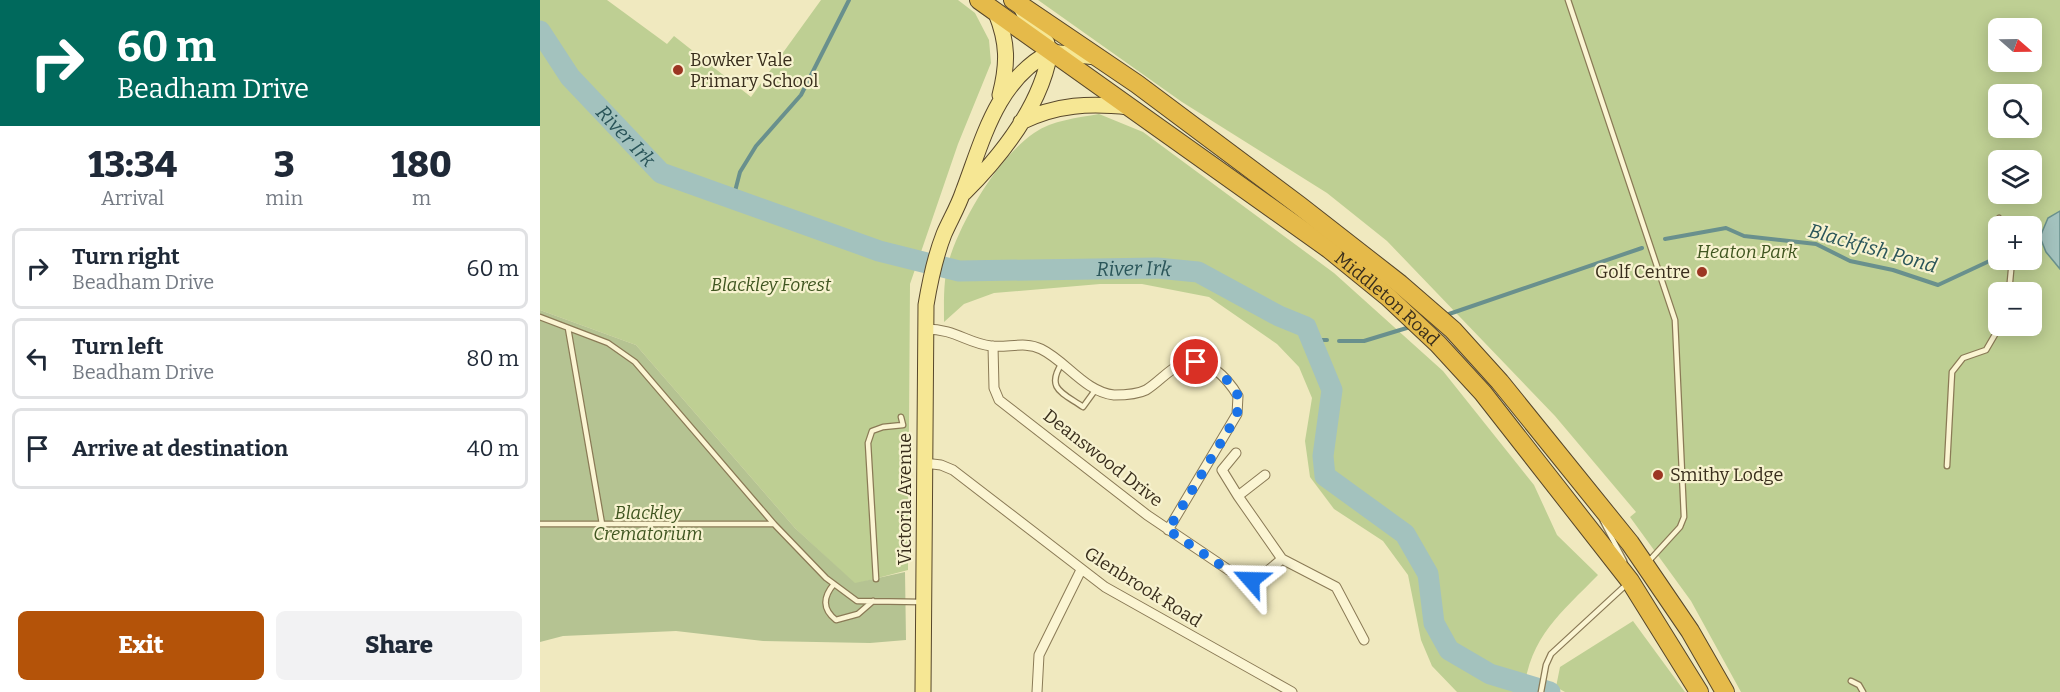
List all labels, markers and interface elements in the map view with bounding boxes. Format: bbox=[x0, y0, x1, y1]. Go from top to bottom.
north arrow bbox=[1988, 18, 2042, 72]
map controls bbox=[1988, 18, 2042, 336]
text: 60 m bbox=[117, 22, 216, 72]
icon: right bbox=[18, 24, 96, 102]
place label: Bowker Vale Primary School bbox=[690, 49, 819, 92]
marker: Bowker Vale Primary School bbox=[671, 63, 685, 77]
text: Beadham Drive bbox=[117, 73, 309, 105]
button: search bbox=[1988, 84, 2042, 138]
water label: River Irk bbox=[591, 100, 661, 172]
text: 13:34 bbox=[88, 143, 177, 187]
text: 3 bbox=[274, 143, 295, 187]
text: 180 bbox=[391, 143, 452, 187]
button: layers bbox=[1988, 150, 2042, 204]
text: Arrival bbox=[101, 186, 164, 210]
text: min bbox=[265, 186, 303, 210]
text: m bbox=[412, 186, 431, 210]
button: + bbox=[1988, 216, 2042, 270]
water label: Blackfish Pond bbox=[1806, 218, 1940, 278]
park label: Heaton Park bbox=[1696, 241, 1798, 263]
text: Turn right bbox=[72, 243, 180, 270]
street label: Middleton Road bbox=[1330, 247, 1444, 351]
icon: right bbox=[21, 252, 54, 285]
text: 60 m bbox=[467, 255, 519, 282]
water label: River Irk bbox=[1096, 256, 1173, 281]
place label: Golf Centre bbox=[1595, 261, 1690, 283]
marker: Golf Centre bbox=[1695, 265, 1709, 279]
text: Beadham Drive bbox=[72, 270, 214, 294]
park label: Blackley Forest bbox=[711, 274, 832, 296]
button: − bbox=[1988, 282, 2042, 336]
text: Turn left bbox=[72, 333, 164, 360]
pin bbox=[1170, 336, 1221, 387]
icon: left bbox=[21, 342, 54, 375]
text: 80 m bbox=[466, 345, 519, 372]
icon: arrive bbox=[1179, 345, 1212, 378]
text: Beadham Drive bbox=[72, 360, 214, 384]
street label: Deanswood Drive bbox=[1039, 405, 1167, 511]
icon: arrive bbox=[21, 432, 54, 465]
street label: Victoria Avenue bbox=[894, 433, 916, 565]
text: Arrive at destination bbox=[72, 435, 288, 462]
text: 40 m bbox=[467, 435, 519, 462]
place label: Smithy Lodge bbox=[1670, 464, 1783, 486]
marker: Smithy Lodge bbox=[1651, 468, 1665, 482]
park label: Blackley Crematorium bbox=[593, 502, 703, 545]
street label: Glenbrook Road bbox=[1080, 542, 1206, 632]
position arrow bbox=[1219, 548, 1283, 612]
button: Exit bbox=[18, 611, 264, 680]
button: Share bbox=[276, 611, 522, 680]

